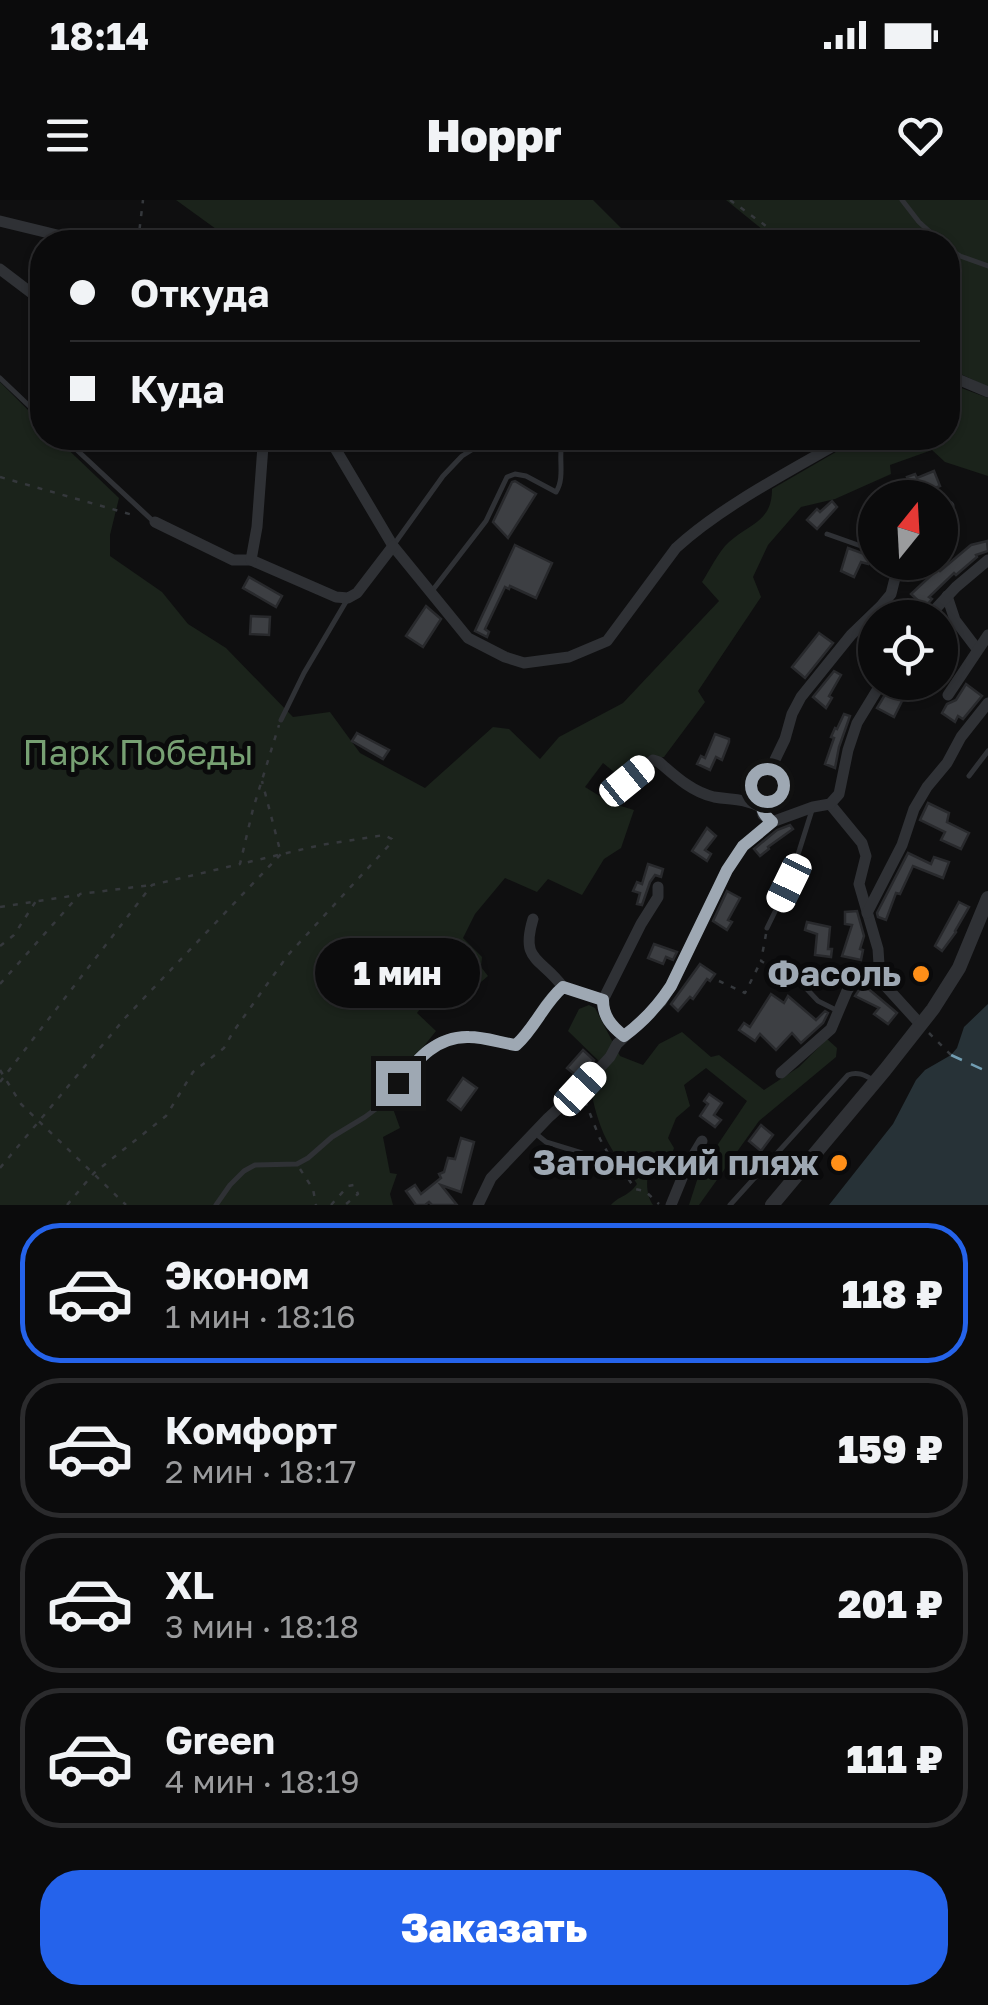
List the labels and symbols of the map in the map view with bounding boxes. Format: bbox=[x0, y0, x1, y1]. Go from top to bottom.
north arrow bbox=[858, 480, 958, 580]
park label: Парк Победы bbox=[22, 731, 254, 773]
car bbox=[594, 750, 660, 812]
route start bbox=[745, 763, 790, 808]
car bbox=[762, 849, 816, 917]
callout: 1 мин bbox=[316, 938, 480, 1008]
place label: Фасоль bbox=[767, 952, 901, 994]
marker: Фасоль bbox=[910, 963, 932, 985]
car bbox=[549, 1057, 611, 1121]
route end bbox=[376, 1061, 421, 1106]
place label: Затонский пляж bbox=[533, 1141, 819, 1183]
marker: Затонский пляж bbox=[828, 1152, 850, 1174]

